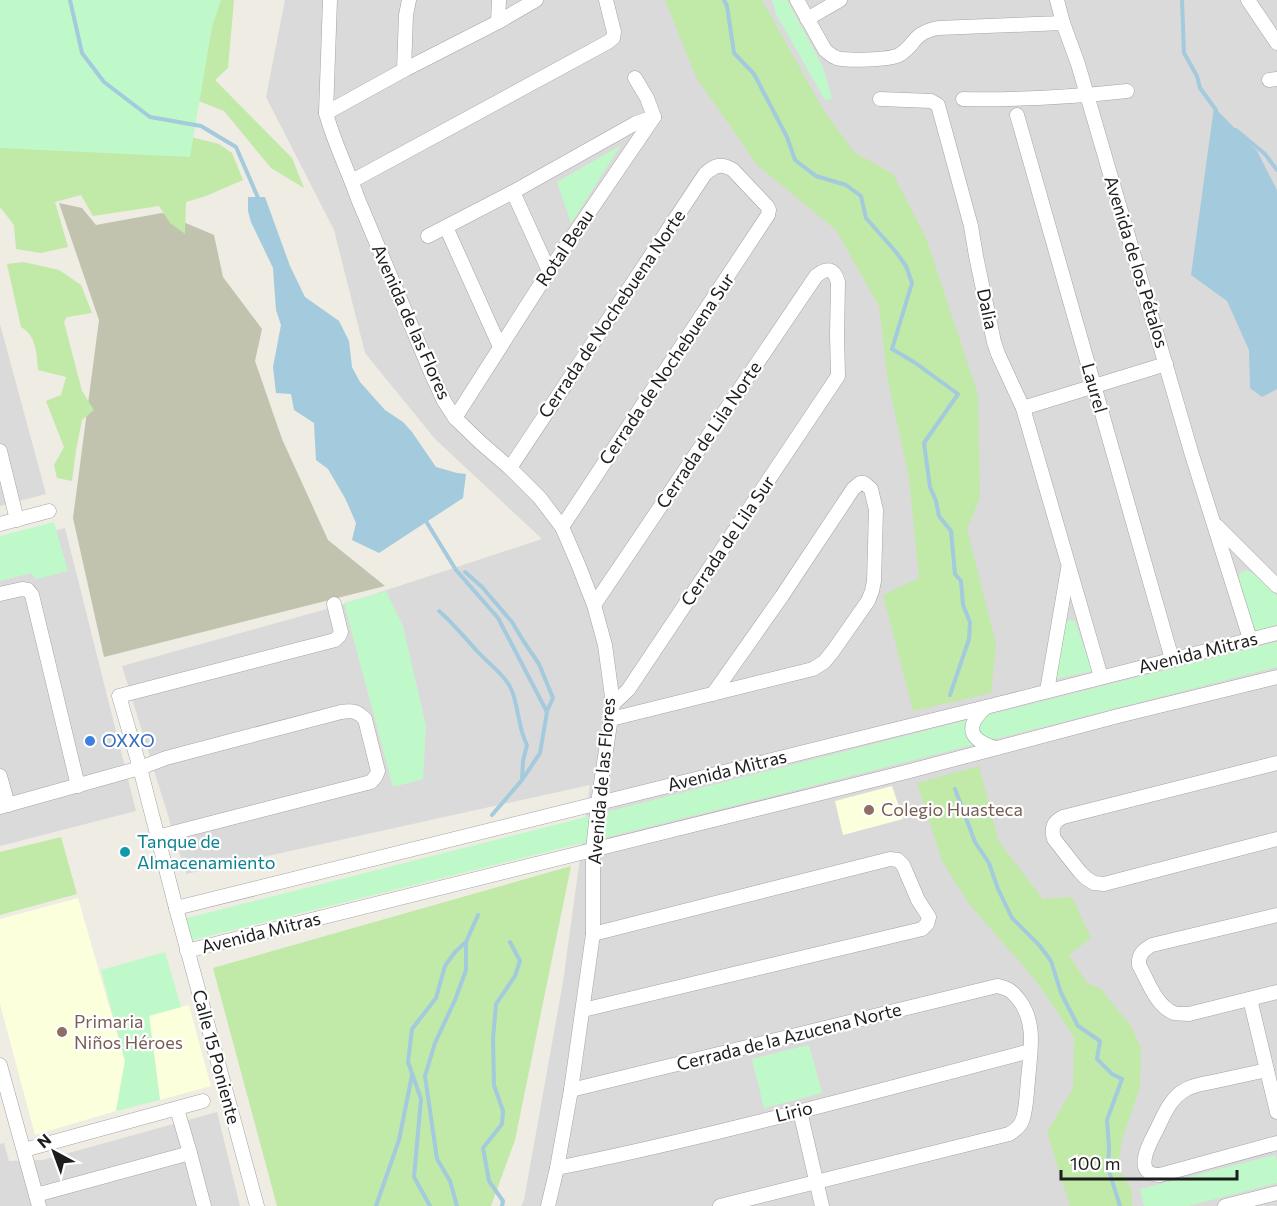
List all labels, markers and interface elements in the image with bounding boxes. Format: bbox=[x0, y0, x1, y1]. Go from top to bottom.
street label: Avenida de los Pétalos bbox=[1100, 173, 1174, 350]
street label: Rotal Beau bbox=[531, 205, 598, 290]
street label: Cerrada de Nochebuena Norte bbox=[533, 205, 689, 422]
street label: Avenida de las Flores bbox=[368, 241, 456, 403]
street label: Cerrada de Nochebuena Sur bbox=[594, 269, 739, 468]
street label: Dalia bbox=[973, 286, 1003, 331]
street label: Cerrada de Lila Norte bbox=[651, 357, 766, 512]
street label: Laurel bbox=[1077, 360, 1113, 415]
street label: Cerrada de Lila Sur bbox=[675, 471, 779, 610]
street label: Avenida Mitras bbox=[1136, 627, 1260, 677]
street label: Avenida de las Flores bbox=[583, 697, 619, 865]
place label: OXXO bbox=[102, 729, 155, 751]
marker: OXXO bbox=[83, 734, 97, 748]
street label: Avenida Mitras bbox=[665, 745, 789, 795]
place label: Colegio Huasteca bbox=[881, 798, 1023, 820]
marker: Colegio Huasteca bbox=[862, 803, 876, 817]
place label: Tanque de Almacenamiento bbox=[137, 830, 275, 873]
marker: Tanque de Almacenamiento bbox=[118, 845, 132, 859]
street label: Avenida Mitras bbox=[199, 907, 323, 957]
street label: Calle 15 Poniente bbox=[188, 987, 246, 1127]
street label: Cerrada de la Azucena Norte bbox=[674, 997, 903, 1075]
place label: Primaria Niños Héroes bbox=[74, 1010, 183, 1053]
marker: Primaria Niños Héroes bbox=[55, 1025, 69, 1039]
street label: Lirio bbox=[773, 1096, 815, 1126]
north arrow bbox=[24, 1122, 84, 1182]
text: N bbox=[33, 1129, 55, 1151]
scale bar bbox=[1061, 1143, 1236, 1181]
text: 100 m bbox=[1070, 1152, 1120, 1174]

